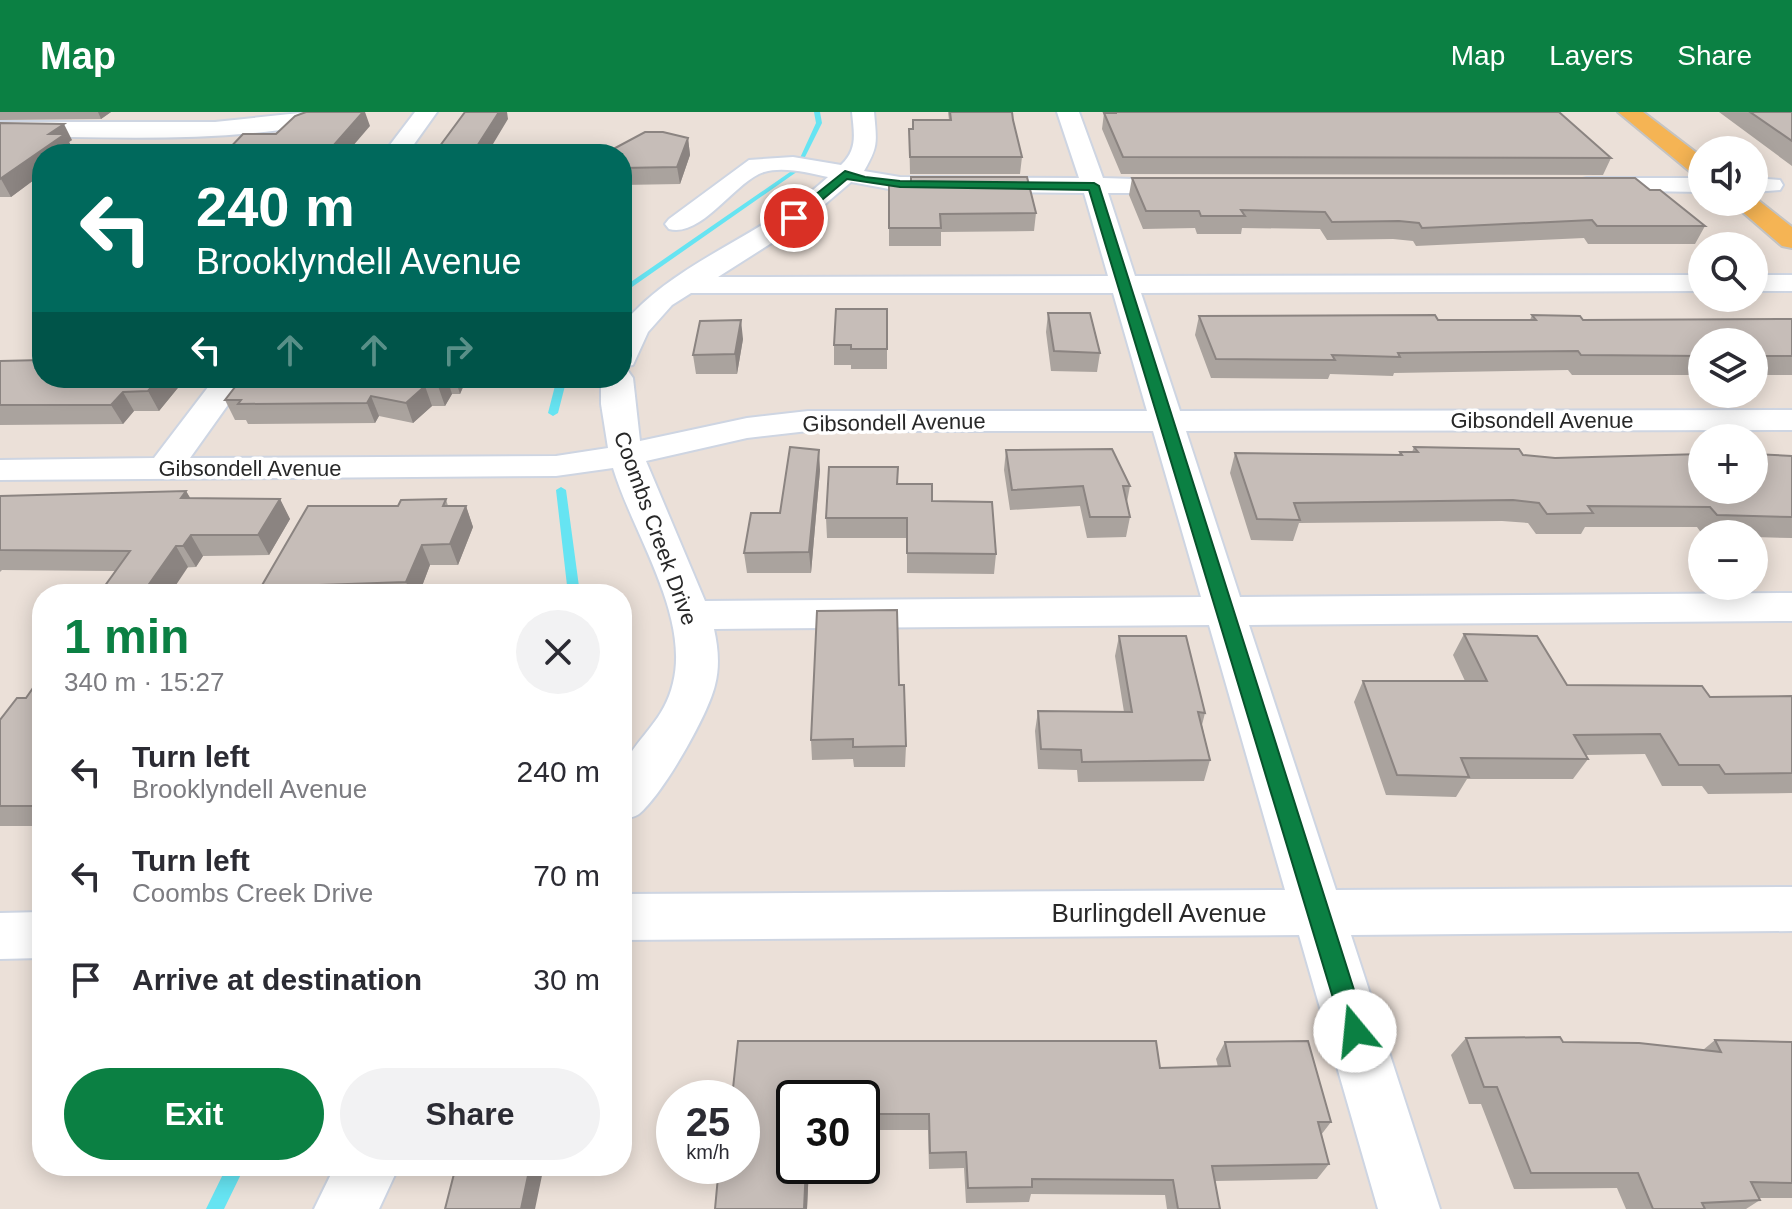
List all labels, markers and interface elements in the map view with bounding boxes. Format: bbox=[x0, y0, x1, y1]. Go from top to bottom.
text: Map bbox=[40, 35, 116, 77]
text: Map bbox=[1451, 40, 1505, 71]
text: Layers bbox=[1549, 40, 1633, 71]
text: Share bbox=[1677, 40, 1752, 71]
map controls bbox=[1688, 136, 1768, 600]
button: sound bbox=[1688, 136, 1768, 216]
text: 240 m bbox=[196, 175, 355, 238]
icon: left bbox=[64, 176, 168, 280]
pin bbox=[760, 184, 828, 252]
icon: arrive bbox=[772, 196, 816, 240]
button: search bbox=[1688, 232, 1768, 312]
text: Brooklyndell Avenue bbox=[196, 241, 522, 282]
icon: left bbox=[184, 328, 228, 372]
icon: ahead bbox=[268, 328, 312, 372]
icon: ahead bbox=[352, 328, 396, 372]
icon: right bbox=[436, 328, 480, 372]
button: layers bbox=[1688, 328, 1768, 408]
street label: Gibsondell Avenue bbox=[802, 408, 986, 437]
street label: Gibsondell Avenue bbox=[1450, 408, 1634, 433]
button: + bbox=[1688, 424, 1768, 504]
street label: Coombs Creek Drive bbox=[609, 428, 702, 628]
street label: Gibsondell Avenue bbox=[158, 456, 342, 481]
button: − bbox=[1688, 520, 1768, 600]
text: 1 min bbox=[64, 610, 189, 663]
button: close bbox=[516, 610, 600, 694]
text: 340 m · 15:27 bbox=[64, 667, 224, 697]
text: Turn left bbox=[132, 740, 250, 773]
icon: left bbox=[64, 750, 108, 794]
text: 240 m bbox=[517, 755, 600, 788]
text: Brooklyndell Avenue bbox=[132, 774, 367, 804]
text: Turn left bbox=[132, 844, 250, 877]
icon: left bbox=[64, 854, 108, 898]
text: 70 m bbox=[533, 859, 600, 892]
text: Coombs Creek Drive bbox=[132, 878, 373, 908]
street label: Burlingdell Avenue bbox=[1052, 898, 1266, 928]
icon: arrive bbox=[64, 958, 108, 1002]
text: Arrive at destination bbox=[132, 963, 422, 996]
text: 30 m bbox=[533, 963, 600, 996]
position arrow bbox=[1313, 989, 1397, 1073]
button: Exit bbox=[64, 1068, 324, 1160]
button: Share bbox=[340, 1068, 600, 1160]
speed limit sign: 30 bbox=[776, 1080, 880, 1184]
text: 25 bbox=[686, 1100, 730, 1144]
text: km/h bbox=[686, 1141, 730, 1163]

